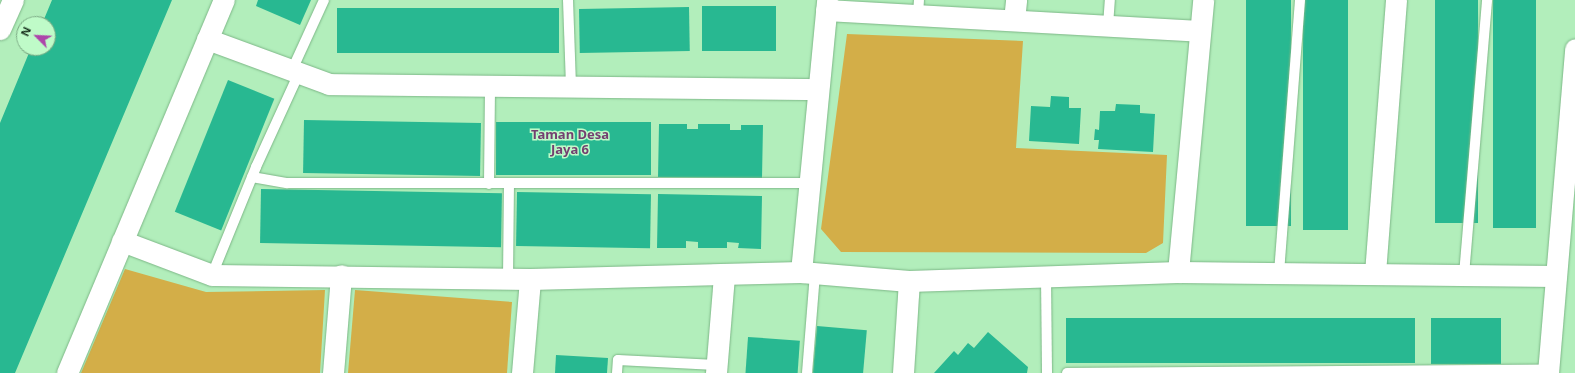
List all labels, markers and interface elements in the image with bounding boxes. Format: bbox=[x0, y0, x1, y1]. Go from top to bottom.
north arrow bbox=[16, 16, 56, 56]
text: N bbox=[17, 24, 34, 38]
district label: Taman Desa Jaya 6 bbox=[531, 127, 609, 158]

